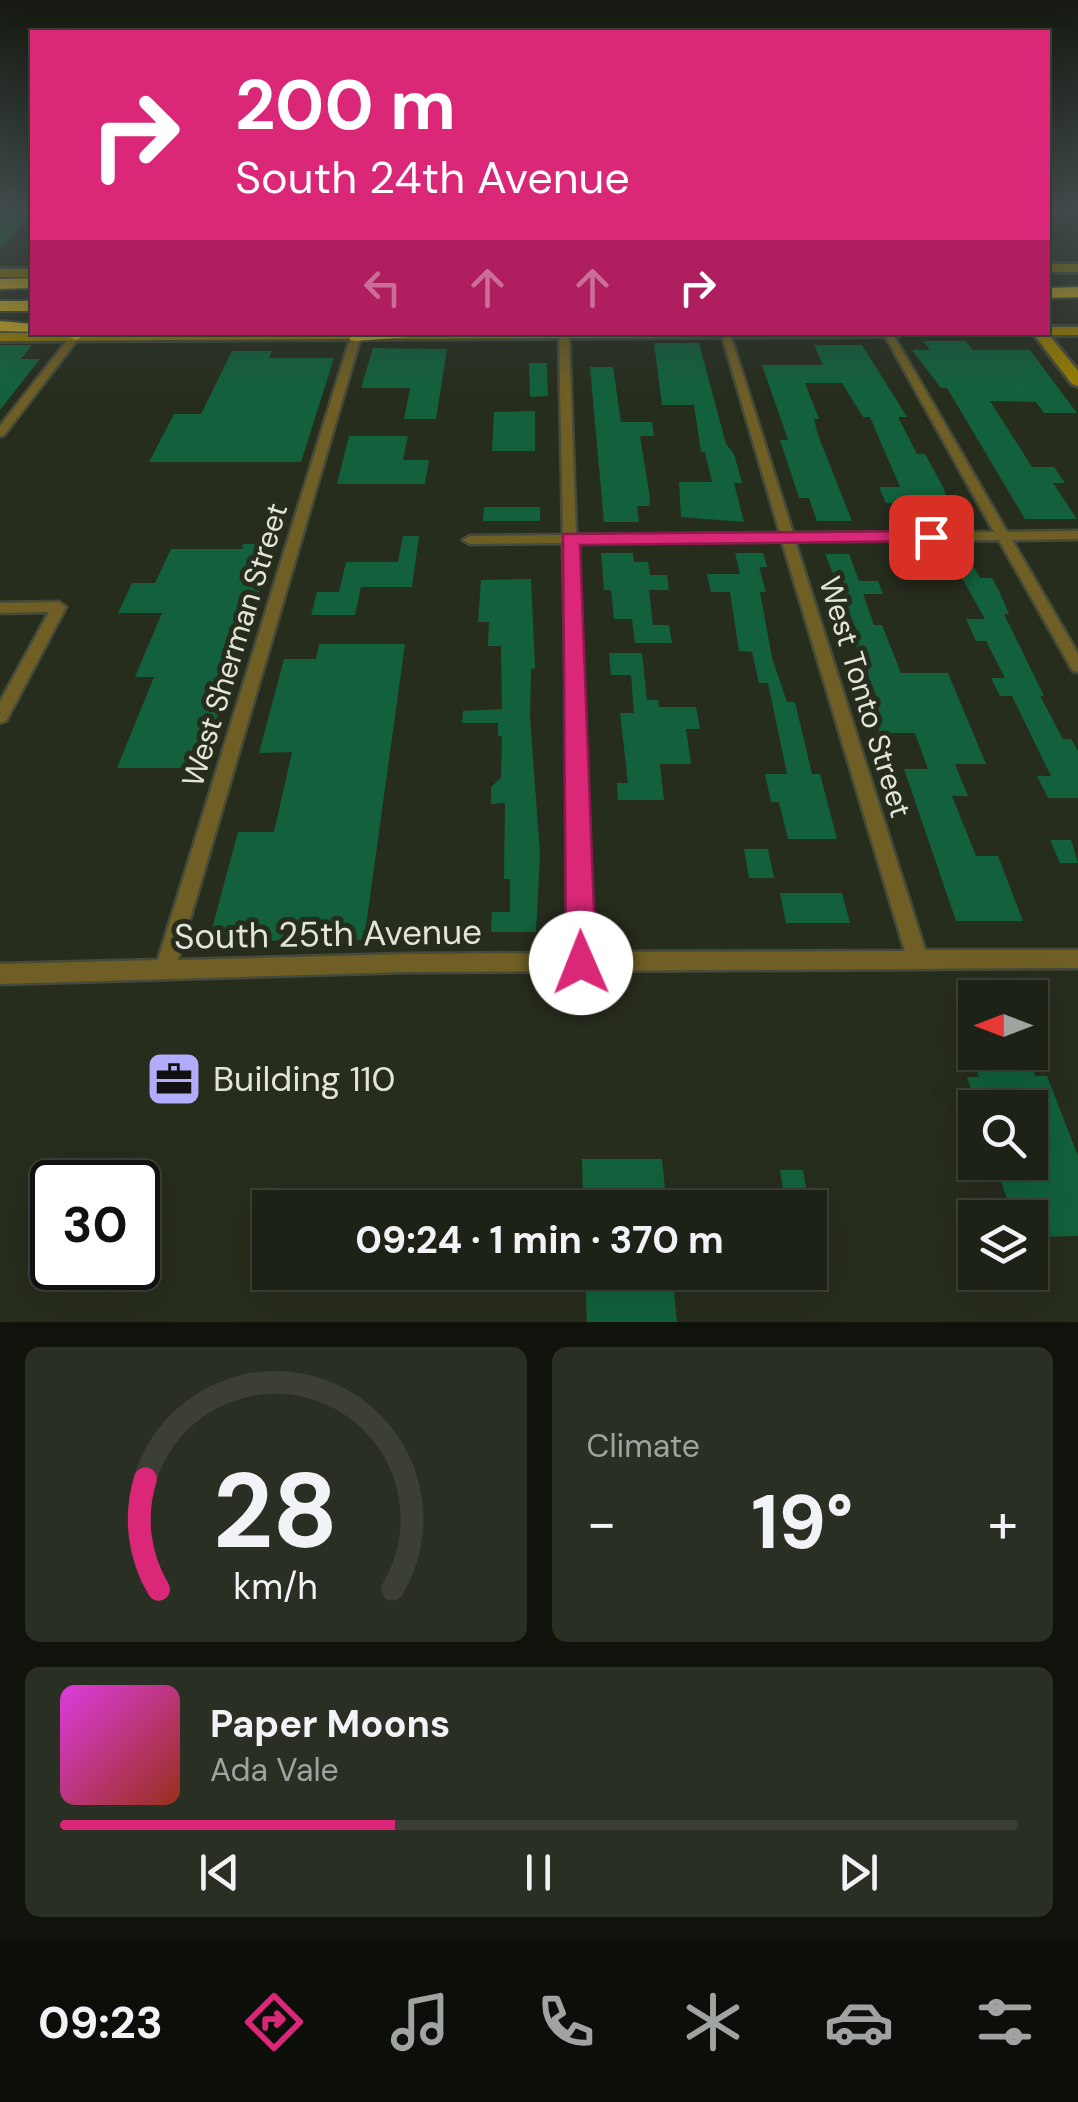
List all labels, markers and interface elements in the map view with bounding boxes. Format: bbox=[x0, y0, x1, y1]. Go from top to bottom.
text: 200 m bbox=[235, 60, 456, 151]
icon: right bbox=[70, 70, 200, 200]
text: South 24th Avenue bbox=[235, 148, 630, 207]
icon: left bbox=[355, 260, 410, 315]
icon: ahead bbox=[460, 260, 515, 315]
icon: ahead bbox=[565, 260, 620, 315]
icon: right bbox=[670, 260, 725, 315]
pin bbox=[889, 495, 974, 580]
street label: West Sherman Street bbox=[173, 498, 296, 791]
icon: arrive bbox=[904, 510, 959, 565]
street label: West Tonto Street bbox=[810, 572, 921, 822]
street label: South 25th Avenue bbox=[174, 908, 482, 960]
position arrow bbox=[529, 911, 633, 1015]
north arrow bbox=[958, 980, 1048, 1070]
map controls bbox=[958, 980, 1048, 1290]
office icon: Building 110 bbox=[144, 1049, 204, 1109]
place label: Building 110 bbox=[213, 1056, 395, 1102]
button: search bbox=[958, 1090, 1048, 1180]
speed limit sign: 30 bbox=[30, 1160, 160, 1290]
button: layers bbox=[958, 1200, 1048, 1290]
text: 09:24 · 1 min · 370 m bbox=[355, 1215, 724, 1265]
text: Climate bbox=[587, 1425, 700, 1467]
text: 28 bbox=[213, 1444, 338, 1579]
text: 19° bbox=[751, 1474, 853, 1571]
text: − bbox=[587, 1487, 617, 1559]
text: + bbox=[988, 1487, 1018, 1559]
text: km/h bbox=[234, 1564, 318, 1610]
text: Paper Moons bbox=[210, 1699, 450, 1749]
text: Ada Vale bbox=[210, 1749, 339, 1791]
icon: previous bbox=[192, 1845, 247, 1900]
icon: pause bbox=[511, 1845, 566, 1900]
icon: next bbox=[831, 1845, 886, 1900]
icon: directions bbox=[239, 1987, 309, 2057]
icon: music bbox=[385, 1987, 455, 2057]
icon: phone bbox=[531, 1987, 601, 2057]
icon: climate bbox=[678, 1987, 748, 2057]
icon: car bbox=[824, 1987, 894, 2057]
icon: filters bbox=[970, 1987, 1040, 2057]
text: 09:23 bbox=[38, 1993, 163, 2052]

